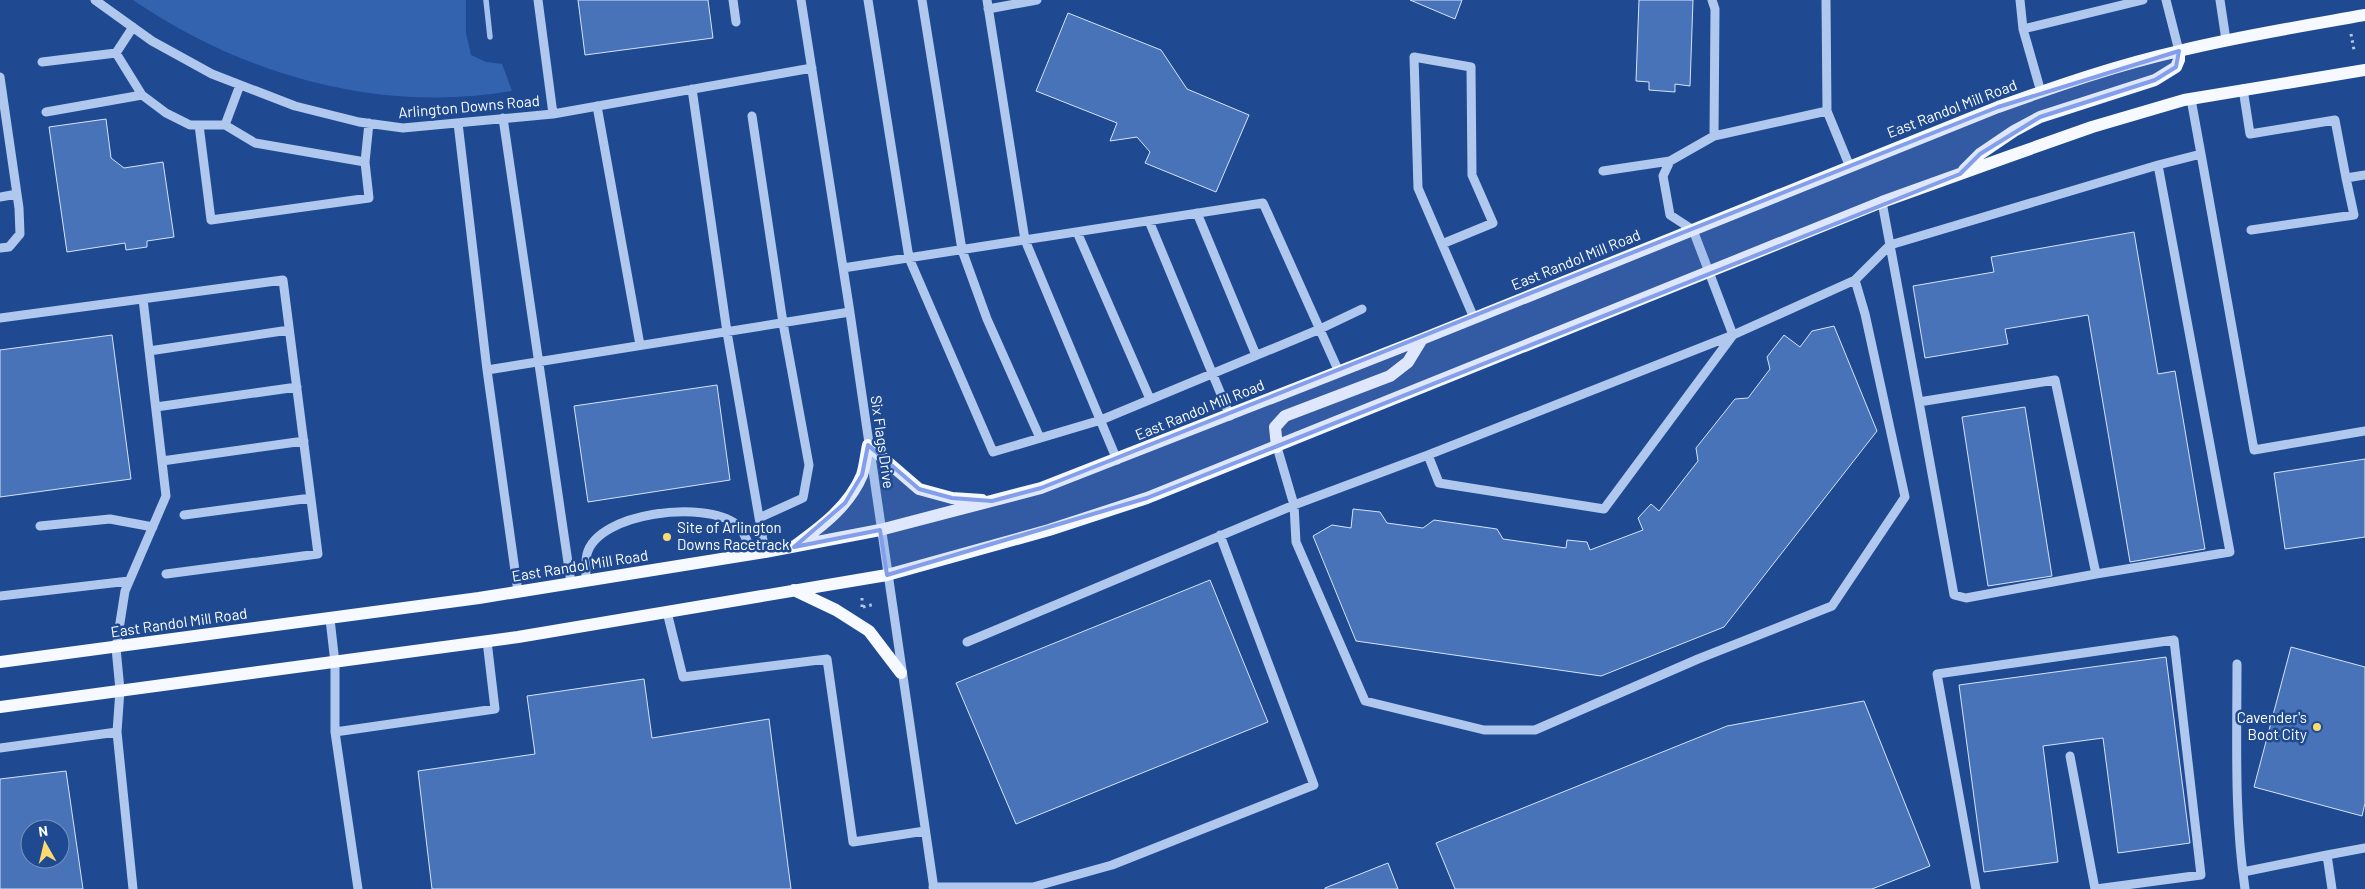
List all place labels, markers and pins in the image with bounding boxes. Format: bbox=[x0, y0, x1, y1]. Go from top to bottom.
place label: Site of Arlington Downs Racetrack bbox=[677, 518, 790, 553]
marker: Site of Arlington Downs Racetrack bbox=[661, 531, 673, 543]
place label: Cavender's Boot City bbox=[2237, 708, 2307, 743]
marker: Cavender's Boot City bbox=[2311, 721, 2323, 733]

